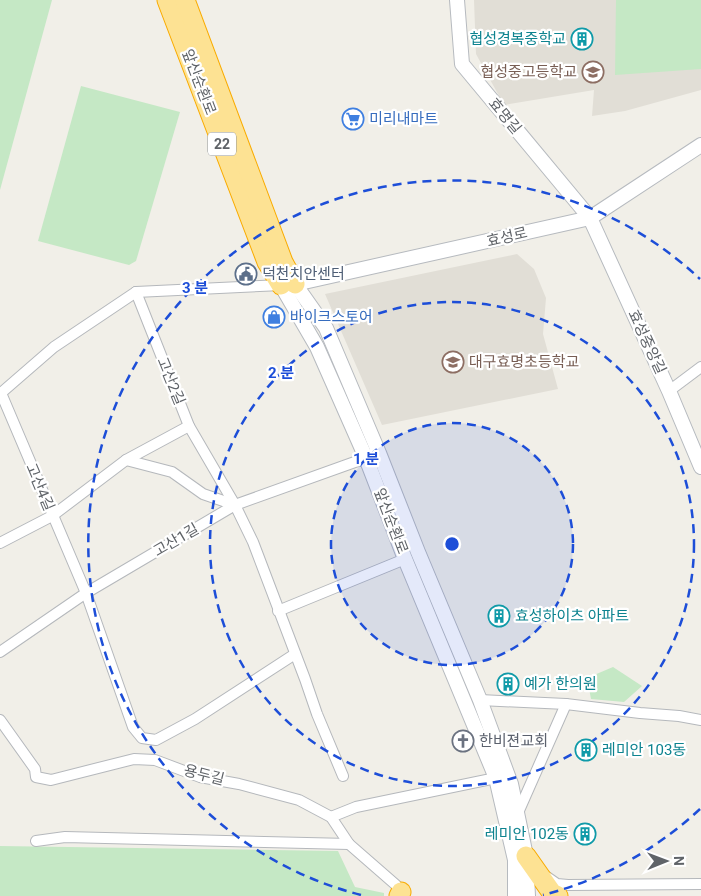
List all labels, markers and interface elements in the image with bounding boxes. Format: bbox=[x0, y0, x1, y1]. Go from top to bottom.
building icon: 협성경복중학교 bbox=[570, 27, 594, 51]
place label: 협성경복중학교 bbox=[469, 30, 566, 48]
street label: 앞산순환로 bbox=[178, 47, 220, 117]
school or university icon: 협성중고등학교 bbox=[581, 60, 605, 84]
place label: 협성중고등학교 bbox=[480, 63, 577, 81]
street label: 효명길 bbox=[485, 94, 525, 138]
supermarket icon: 미리내마트 bbox=[341, 107, 365, 131]
place label: 미리내마트 bbox=[369, 110, 438, 128]
road number: 22 bbox=[208, 132, 236, 156]
street label: 효성로 bbox=[485, 224, 529, 250]
public building icon: 덕천치안센터 bbox=[234, 262, 258, 286]
place label: 덕천치안센터 bbox=[262, 265, 345, 283]
text: 3 분 bbox=[182, 279, 208, 297]
shop icon: 바이크스토어 bbox=[262, 305, 286, 329]
street label: 효성중앙길 bbox=[624, 307, 670, 377]
place label: 바이크스토어 bbox=[290, 308, 373, 326]
school or university icon: 대구효명초등학교 bbox=[441, 350, 465, 374]
place label: 대구효명초등학교 bbox=[469, 353, 579, 371]
street label: 고산2길 bbox=[153, 355, 189, 407]
text: 2 분 bbox=[268, 364, 294, 382]
text: 1 분 bbox=[353, 450, 379, 468]
street label: 고산4길 bbox=[22, 461, 58, 513]
street label: 앞산순환로 bbox=[370, 486, 412, 556]
street label: 고산1길 bbox=[150, 520, 202, 560]
centre of rings bbox=[443, 535, 461, 553]
building icon: 효성하이츠 아파트 bbox=[487, 604, 511, 628]
place label: 효성하이츠 아파트 bbox=[515, 607, 629, 625]
building icon: 예가 한의원 bbox=[496, 672, 520, 696]
place label: 예가 한의원 bbox=[524, 675, 597, 693]
church icon: 한비젼교회 bbox=[451, 729, 475, 753]
place label: 한비젼교회 bbox=[479, 732, 548, 750]
building icon: 레미안 103동 bbox=[574, 738, 598, 762]
place label: 레미안 103동 bbox=[602, 741, 686, 759]
street label: 용두길 bbox=[182, 761, 226, 789]
building icon: 레미안 102동 bbox=[573, 822, 597, 846]
place label: 레미안 102동 bbox=[485, 825, 569, 843]
north arrow bbox=[641, 836, 691, 886]
text: N bbox=[671, 856, 687, 866]

